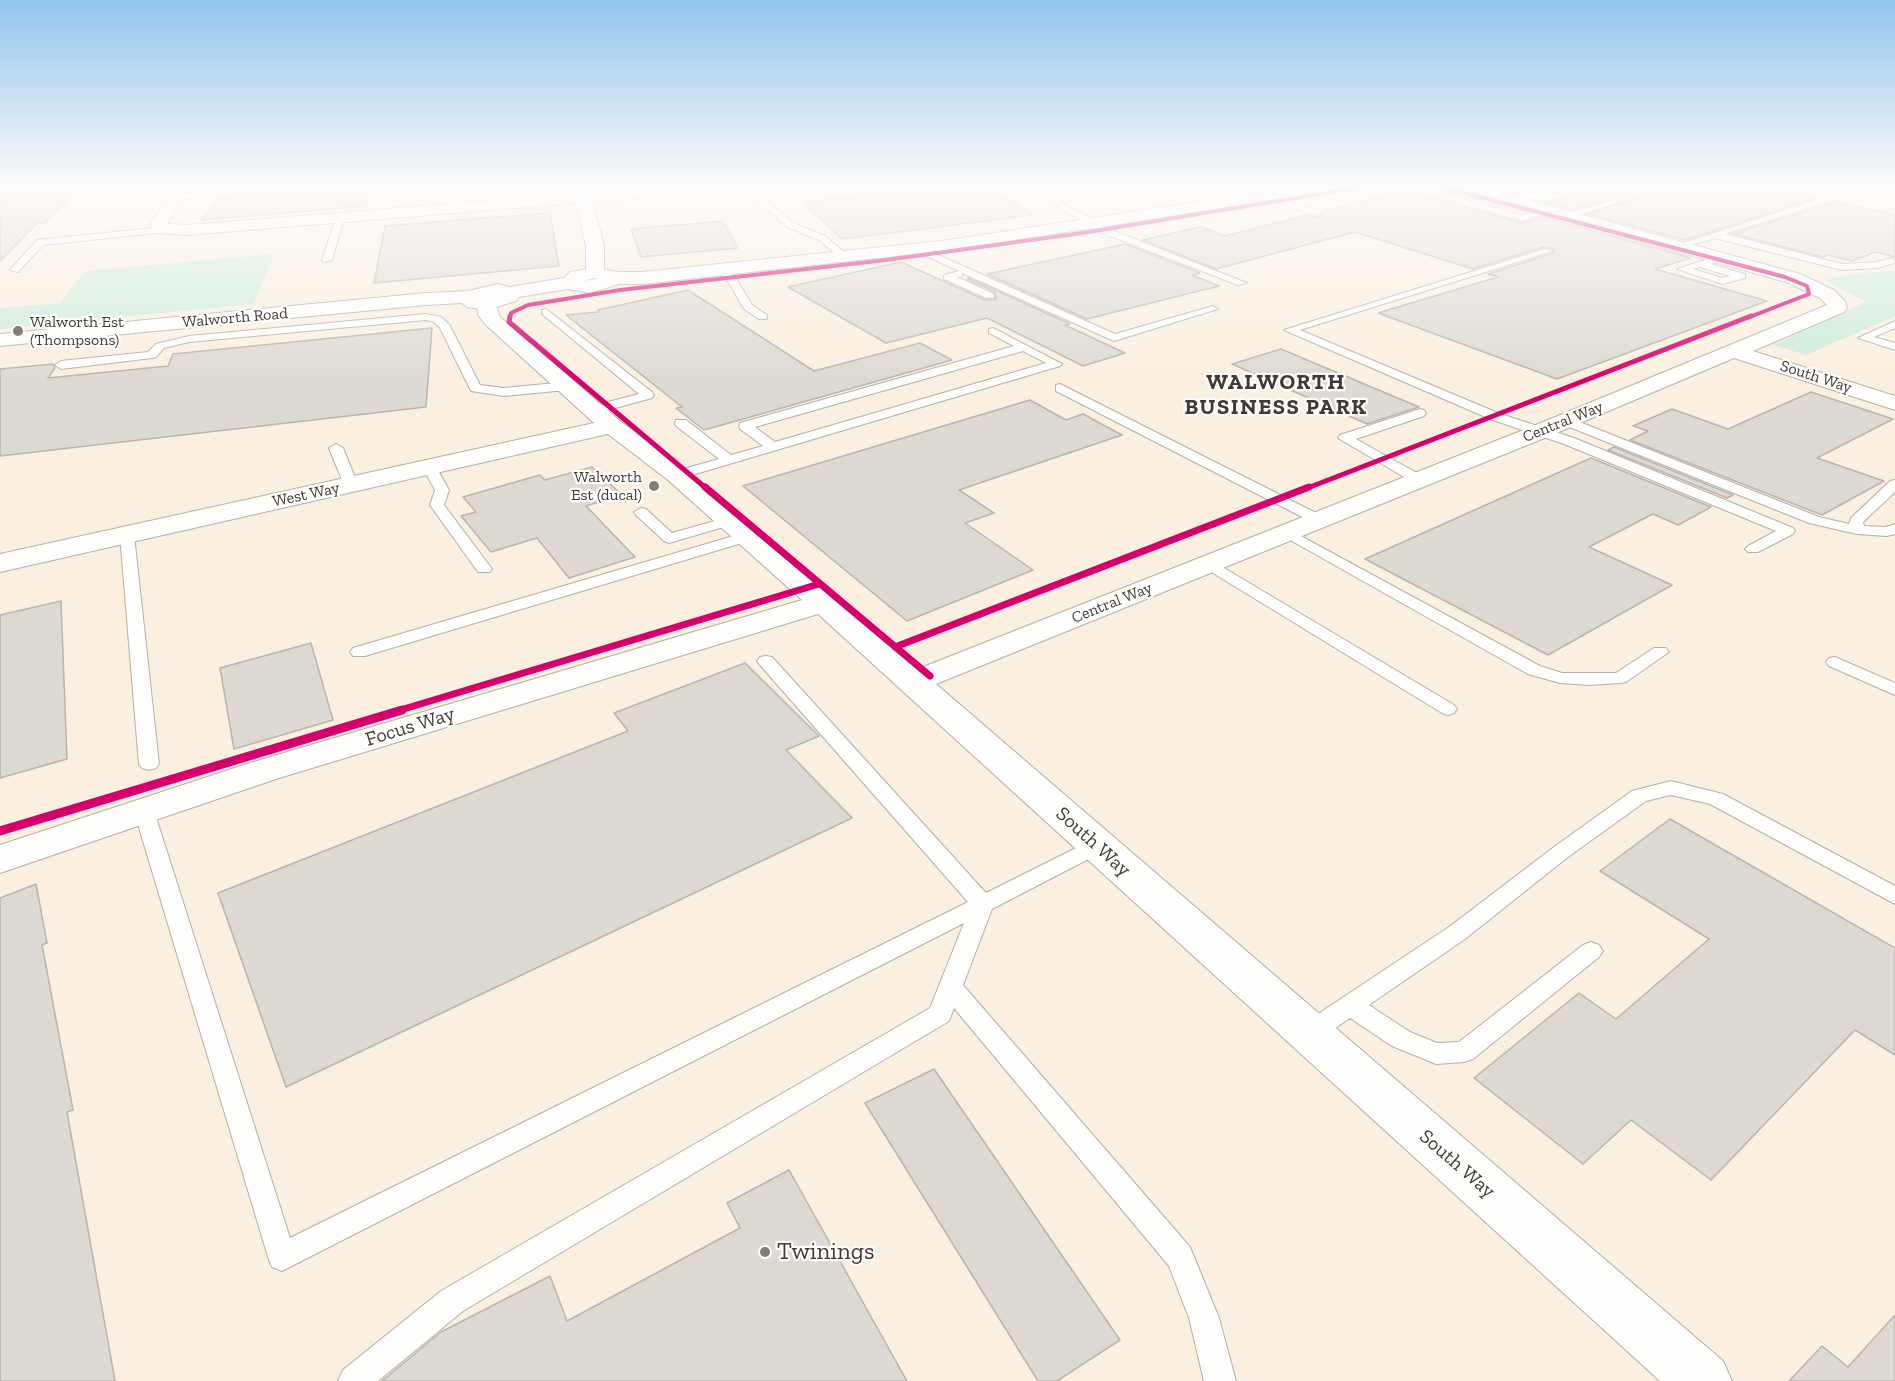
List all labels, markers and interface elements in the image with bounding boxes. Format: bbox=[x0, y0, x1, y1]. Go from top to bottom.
street label: Walworth Road bbox=[181, 304, 289, 332]
place label: Walworth Est (Thompsons) bbox=[30, 312, 124, 350]
marker: Walworth Est (Thompsons) bbox=[11, 324, 25, 338]
street label: South Way bbox=[1778, 356, 1854, 398]
district label: WALWORTH BUSINESS PARK bbox=[1184, 370, 1368, 422]
street label: Central Way bbox=[1520, 397, 1606, 447]
place label: Walworth Est (ducal) bbox=[571, 467, 642, 505]
street label: West Way bbox=[271, 479, 341, 511]
marker: Walworth Est (ducal) bbox=[647, 479, 661, 493]
street label: Central Way bbox=[1069, 578, 1155, 628]
street label: Focus Way bbox=[362, 702, 458, 752]
street label: South Way bbox=[1051, 802, 1135, 882]
street label: South Way bbox=[1414, 1125, 1500, 1203]
place label: Twinings bbox=[777, 1238, 874, 1266]
marker: Twinings bbox=[758, 1245, 772, 1259]

